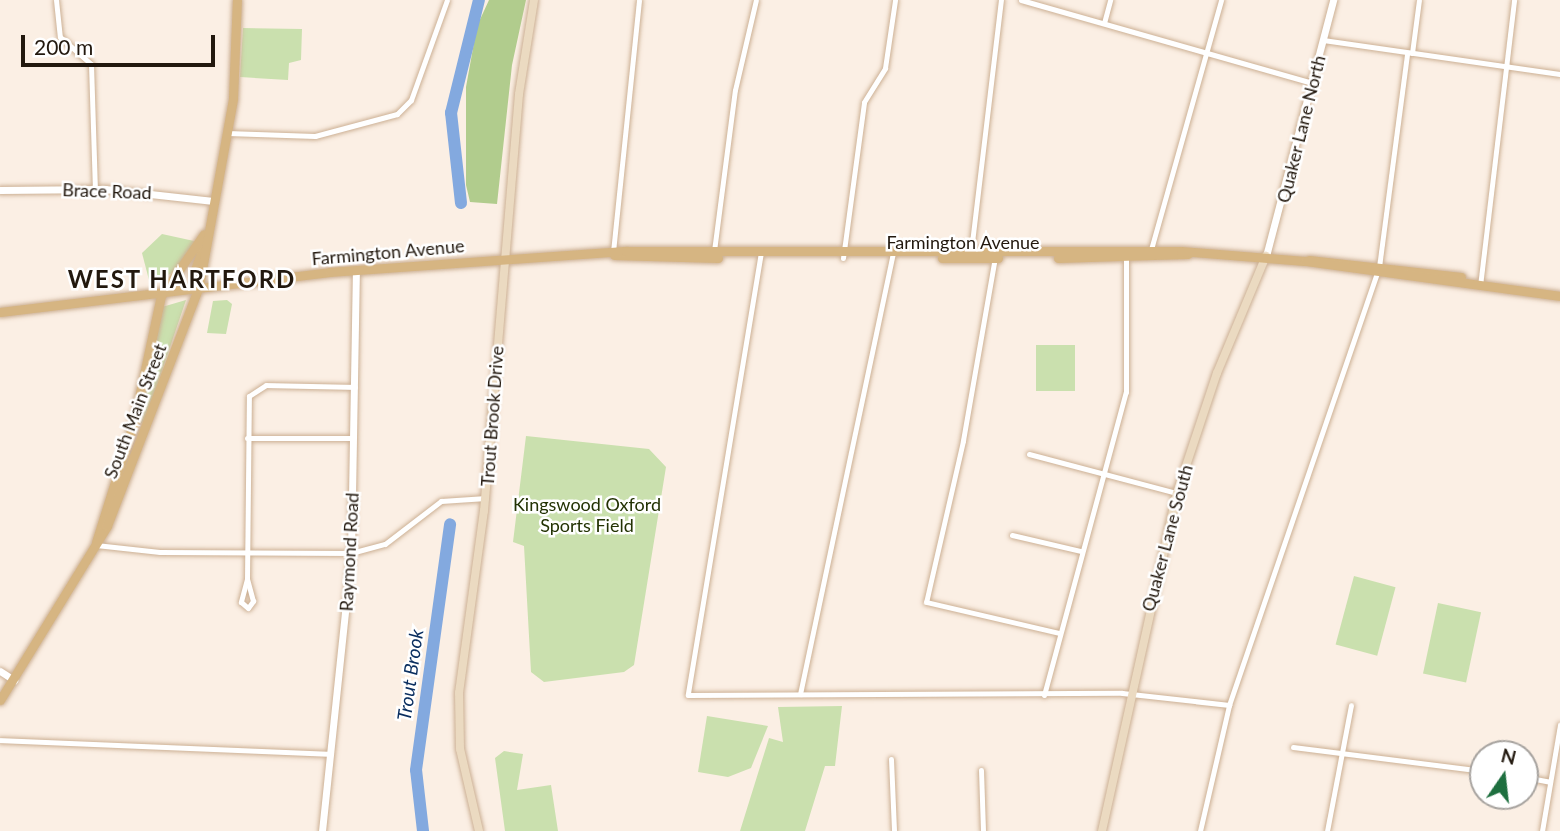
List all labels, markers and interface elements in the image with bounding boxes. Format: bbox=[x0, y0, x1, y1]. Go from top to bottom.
scale bar bbox=[24, 21, 219, 65]
text: 200 m bbox=[34, 34, 93, 59]
street label: Quaker Lane North bbox=[1272, 53, 1330, 205]
street label: Brace Road bbox=[62, 179, 152, 203]
street label: Farmington Avenue bbox=[886, 231, 1040, 253]
street label: Farmington Avenue bbox=[310, 235, 466, 269]
district label: WEST HARTFORD bbox=[69, 265, 295, 293]
street label: South Main Street bbox=[99, 340, 171, 482]
street label: Trout Brook Drive bbox=[476, 345, 508, 487]
street label: Quaker Lane South bbox=[1137, 462, 1197, 614]
street label: Raymond Road bbox=[335, 492, 363, 612]
park label: Kingswood Oxford Sports Field bbox=[513, 494, 661, 536]
water label: Trout Brook bbox=[392, 628, 428, 722]
north arrow bbox=[1469, 740, 1539, 810]
text: N bbox=[1499, 743, 1519, 769]

